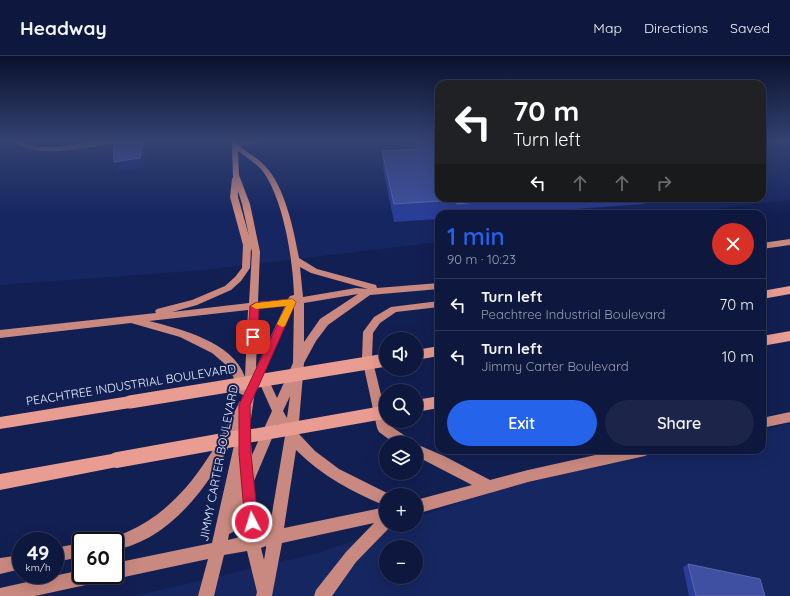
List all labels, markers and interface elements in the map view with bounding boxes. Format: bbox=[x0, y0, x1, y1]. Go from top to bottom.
text: Headway bbox=[20, 16, 107, 40]
text: Map bbox=[593, 19, 622, 37]
text: Directions bbox=[644, 19, 708, 37]
text: Saved bbox=[730, 19, 770, 37]
text: 70 m bbox=[513, 93, 579, 128]
icon: left bbox=[447, 96, 499, 148]
text: Turn left bbox=[513, 128, 581, 151]
icon: left bbox=[527, 172, 549, 194]
icon: ahead bbox=[569, 172, 591, 194]
icon: ahead bbox=[611, 172, 633, 194]
icon: right bbox=[653, 172, 675, 194]
text: 1 min bbox=[447, 221, 505, 251]
button: close bbox=[712, 223, 754, 265]
text: 90 m · 10:23 bbox=[447, 251, 516, 267]
text: Turn left bbox=[481, 287, 543, 306]
icon: left bbox=[447, 294, 469, 316]
text: 70 m bbox=[720, 295, 754, 314]
text: Peachtree Industrial Boulevard bbox=[481, 306, 666, 322]
pin bbox=[236, 320, 270, 354]
icon: arrive bbox=[242, 326, 264, 348]
map controls bbox=[379, 332, 423, 584]
button: sound bbox=[379, 332, 423, 376]
text: Turn left bbox=[481, 339, 543, 358]
icon: left bbox=[447, 346, 469, 368]
text: 10 m bbox=[722, 347, 754, 366]
text: Jimmy Carter Boulevard bbox=[481, 358, 629, 374]
street label: PEACHTREE INDUSTRIAL BOULEVARD bbox=[25, 360, 237, 409]
street label: JIMMY CARTER BOULEVARD bbox=[196, 383, 241, 543]
button: search bbox=[379, 384, 423, 428]
button: Exit bbox=[447, 400, 597, 446]
button: Share bbox=[605, 400, 754, 446]
button: layers bbox=[379, 436, 423, 480]
button: + bbox=[379, 488, 423, 532]
position arrow bbox=[231, 501, 273, 543]
speed limit sign: 60 bbox=[72, 532, 124, 584]
text: 49 bbox=[27, 540, 49, 565]
button: − bbox=[379, 540, 423, 584]
text: km/h bbox=[25, 561, 51, 574]

